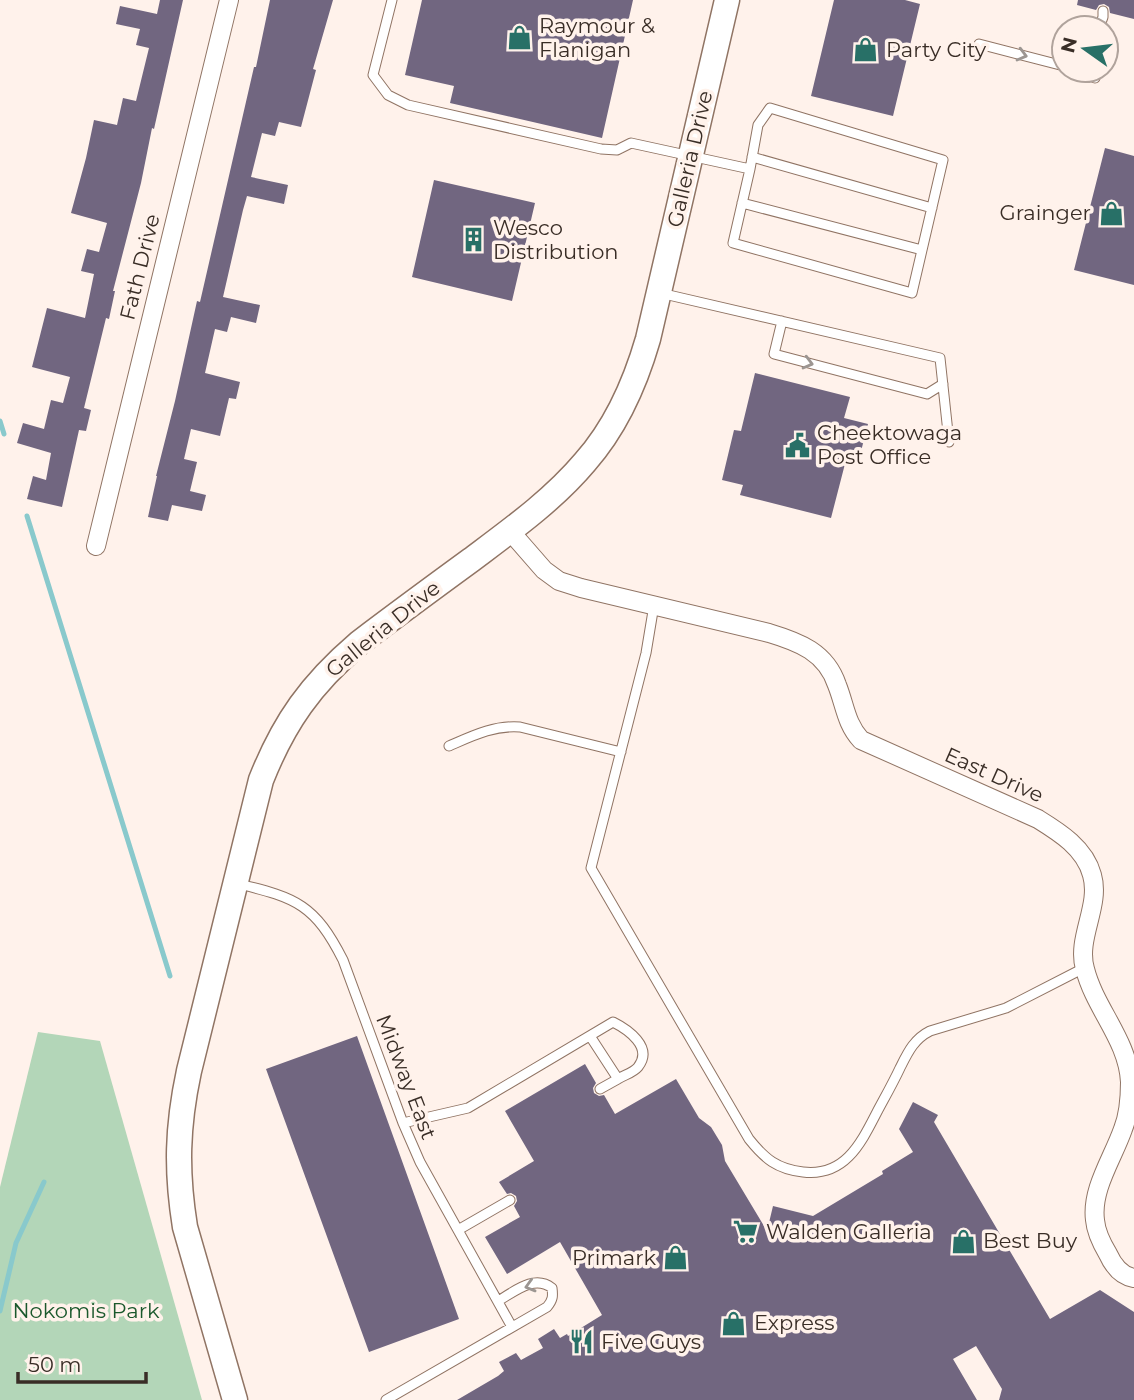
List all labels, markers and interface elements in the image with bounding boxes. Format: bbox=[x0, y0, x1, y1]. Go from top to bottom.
place label: Raymour & Flanigan bbox=[539, 13, 655, 62]
north arrow bbox=[1050, 14, 1120, 84]
shop icon: Raymour & Flanigan bbox=[505, 24, 533, 52]
text: N bbox=[1056, 35, 1082, 55]
shop icon: Party City bbox=[852, 36, 880, 64]
place label: Party City bbox=[886, 37, 987, 62]
one-way arrow bbox=[1016, 47, 1028, 61]
street label: Galleria Drive bbox=[662, 88, 717, 230]
shop icon: Grainger bbox=[1097, 199, 1125, 227]
place label: Grainger bbox=[999, 200, 1091, 225]
street label: Fath Drive bbox=[114, 211, 165, 323]
place label: Wesco Distribution bbox=[493, 215, 619, 264]
building icon: Wesco Distribution bbox=[459, 226, 487, 254]
one-way arrow bbox=[802, 354, 814, 369]
place label: Cheektowaga Post Office bbox=[817, 420, 962, 469]
public building icon: Cheektowaga Post Office bbox=[783, 431, 811, 459]
street label: Galleria Drive bbox=[321, 575, 445, 682]
street label: East Drive bbox=[941, 742, 1048, 807]
street label: Midway East bbox=[371, 1011, 442, 1143]
supermarket icon: Walden Galleria bbox=[732, 1218, 760, 1246]
place label: Walden Galleria bbox=[766, 1219, 932, 1244]
shop icon: Best Buy bbox=[949, 1227, 977, 1255]
place label: Best Buy bbox=[983, 1228, 1078, 1253]
shop icon: Primark bbox=[662, 1244, 690, 1272]
place label: Primark bbox=[572, 1245, 656, 1270]
one-way arrow bbox=[524, 1277, 537, 1292]
park label: Nokomis Park bbox=[12, 1298, 160, 1323]
shop icon: Express bbox=[720, 1309, 748, 1337]
place label: Express bbox=[754, 1310, 835, 1335]
restaurant icon: Five Guys bbox=[567, 1328, 595, 1356]
place label: Five Guys bbox=[601, 1329, 701, 1354]
scale bar bbox=[18, 1340, 145, 1384]
text: 50 m bbox=[28, 1352, 82, 1377]

